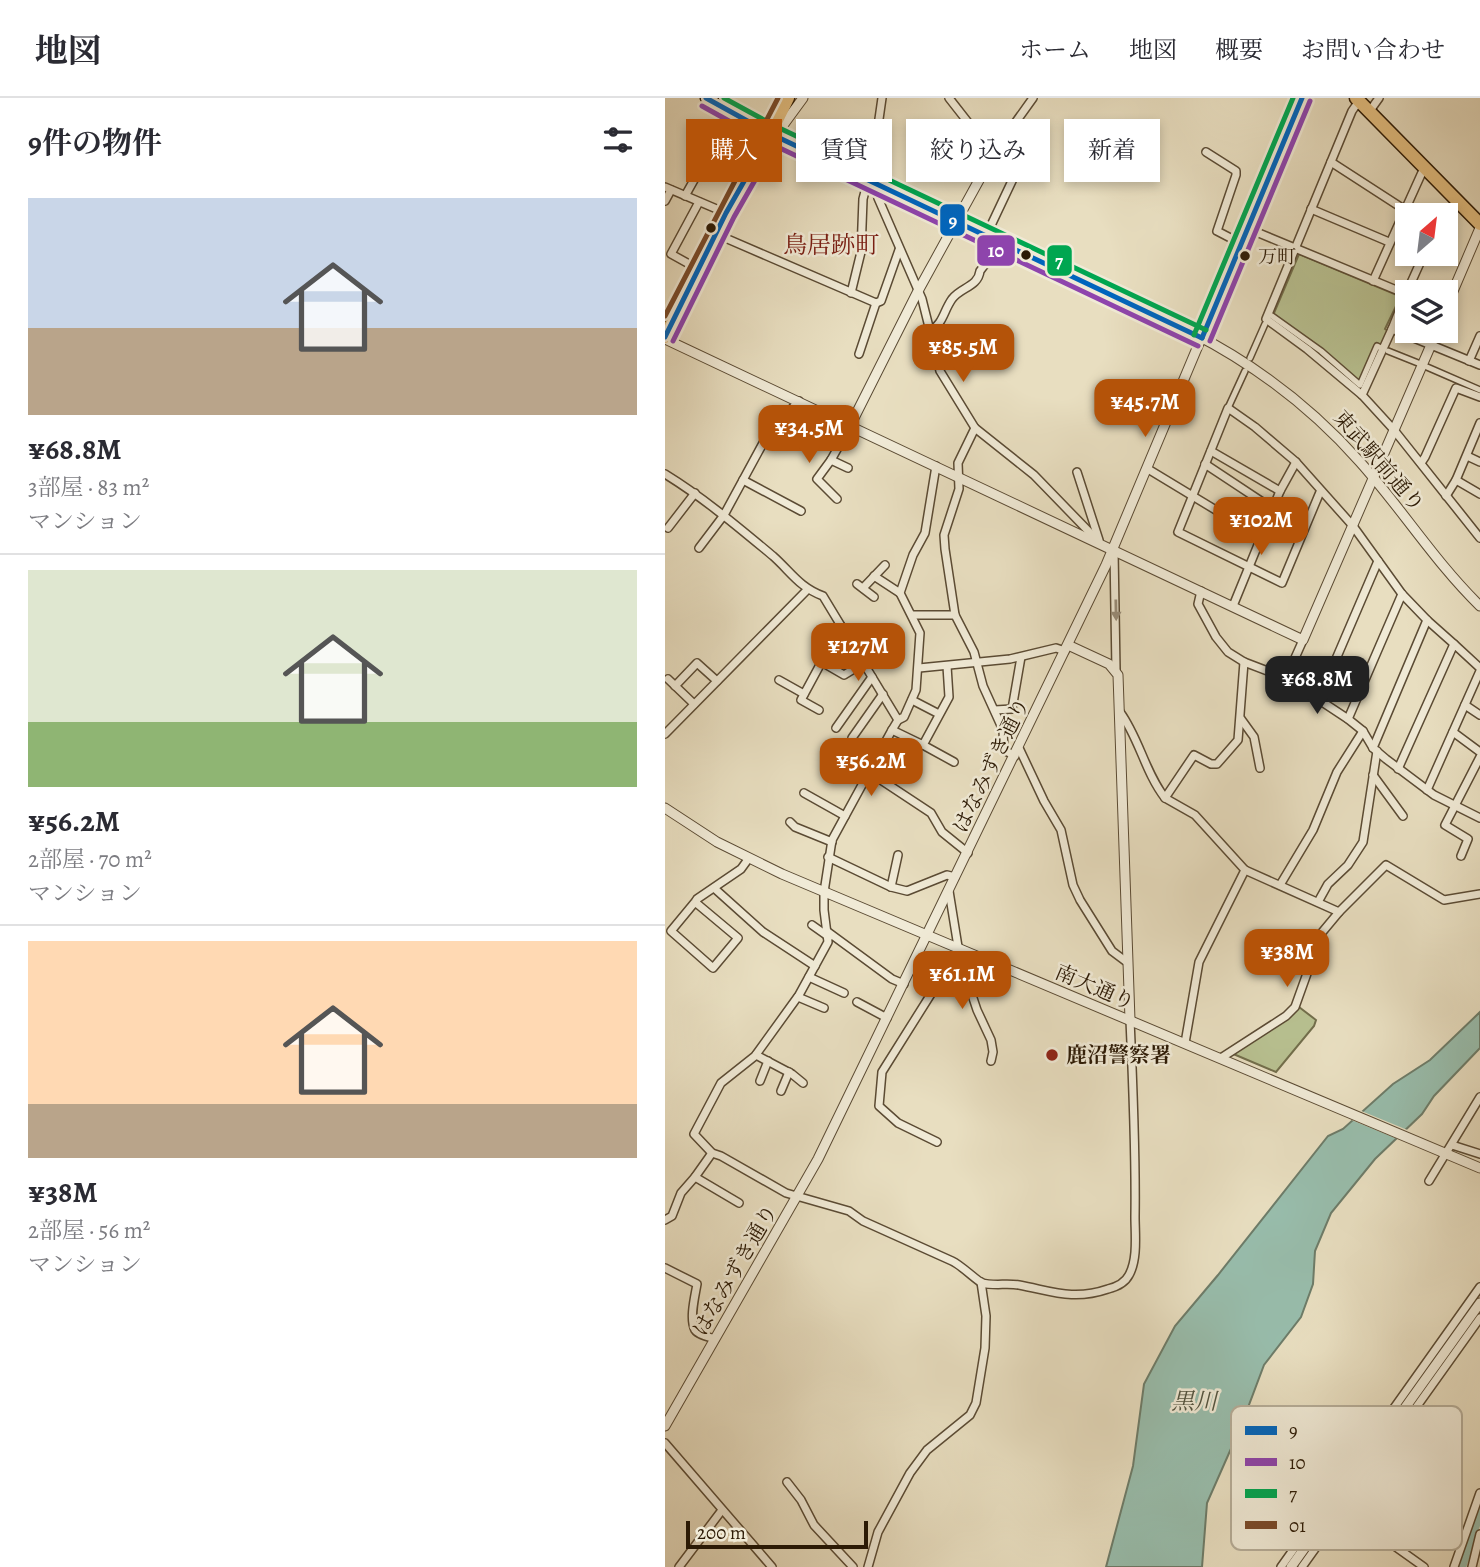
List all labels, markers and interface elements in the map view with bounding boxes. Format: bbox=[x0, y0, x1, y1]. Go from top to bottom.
text: 地図 bbox=[35, 28, 101, 73]
text: ホーム bbox=[1019, 34, 1091, 66]
text: 地図 bbox=[1129, 34, 1177, 66]
text: 概要 bbox=[1215, 34, 1263, 66]
text: お問い合わせ bbox=[1301, 34, 1445, 66]
chip: 購入 bbox=[686, 119, 782, 182]
chip: 賃貸 bbox=[796, 119, 892, 182]
chip: 絞り込み bbox=[906, 119, 1050, 182]
chip: 新着 bbox=[1064, 119, 1160, 182]
icon: filters bbox=[599, 121, 637, 159]
text: 9件の物件 bbox=[28, 123, 162, 163]
line badge: 9 bbox=[939, 203, 966, 237]
north arrow bbox=[1395, 203, 1458, 266]
map controls bbox=[1395, 203, 1458, 343]
text: 9 bbox=[949, 208, 958, 234]
unlabelled marker bbox=[704, 221, 718, 235]
district label: 鳥居跡町 bbox=[783, 229, 879, 261]
line badge: 10 bbox=[976, 234, 1016, 267]
text: 10 bbox=[988, 238, 1005, 264]
icon: home bbox=[270, 244, 396, 370]
line badge: 7 bbox=[1046, 244, 1073, 277]
place label: 万町 bbox=[1258, 244, 1296, 270]
unlabelled marker bbox=[1019, 248, 1033, 262]
text: 7 bbox=[1055, 248, 1064, 274]
marker: 万町 bbox=[1238, 249, 1252, 263]
button: layers bbox=[1395, 280, 1458, 343]
pin: ¥85.5M bbox=[906, 324, 1020, 384]
text: ¥85.5M bbox=[928, 331, 998, 362]
pin: ¥45.7M bbox=[1088, 380, 1202, 439]
text: ¥45.7M bbox=[1110, 386, 1180, 417]
street label: 東武駅前通り bbox=[1327, 404, 1431, 518]
pin: ¥34.5M bbox=[752, 406, 866, 465]
text: ¥34.5M bbox=[774, 412, 844, 443]
text: ¥68.8M bbox=[28, 429, 122, 469]
text: 3部屋 · 83 m² bbox=[28, 472, 149, 503]
pin: ¥102M bbox=[1212, 498, 1310, 557]
text: ¥102M bbox=[1229, 504, 1293, 535]
text: マンション bbox=[28, 506, 142, 537]
one-way arrow bbox=[1110, 599, 1122, 621]
icon: home bbox=[270, 616, 396, 742]
pin: ¥127M bbox=[809, 624, 907, 683]
text: ¥127M bbox=[827, 630, 889, 661]
pin: ¥68.8M bbox=[1260, 656, 1374, 716]
text: ¥68.8M bbox=[1281, 663, 1353, 694]
street label: はなみずき通り bbox=[946, 693, 1036, 837]
pin: ¥56.2M bbox=[814, 738, 928, 798]
text: ¥56.2M bbox=[836, 745, 906, 776]
text: ¥56.2M bbox=[28, 801, 120, 841]
text: 2部屋 · 70 m² bbox=[28, 844, 152, 875]
text: マンション bbox=[28, 878, 142, 909]
pin: ¥38M bbox=[1246, 930, 1328, 989]
text: ¥38M bbox=[1260, 936, 1314, 967]
pin: ¥61.1M bbox=[905, 951, 1019, 1011]
text: ¥61.1M bbox=[929, 958, 995, 989]
street label: 南大通り bbox=[1051, 958, 1139, 1016]
icon: home bbox=[270, 987, 396, 1113]
place label: 鹿沼警察署 bbox=[1066, 1041, 1171, 1069]
marker: 鹿沼警察署 bbox=[1044, 1047, 1060, 1063]
text: ¥38M bbox=[28, 1172, 98, 1212]
street label: はなみずき通り bbox=[686, 1199, 784, 1341]
text: 2部屋 · 56 m² bbox=[28, 1215, 150, 1246]
text: マンション bbox=[28, 1249, 142, 1280]
water label: 黒川 bbox=[1171, 1386, 1220, 1417]
legend bbox=[1231, 1406, 1462, 1550]
text: 9 bbox=[1289, 1418, 1298, 1444]
text: 10 bbox=[1289, 1450, 1306, 1476]
text: 7 bbox=[1289, 1481, 1297, 1507]
text: 01 bbox=[1289, 1513, 1306, 1539]
scale bar bbox=[686, 1518, 868, 1550]
text: 200 m bbox=[697, 1520, 746, 1546]

